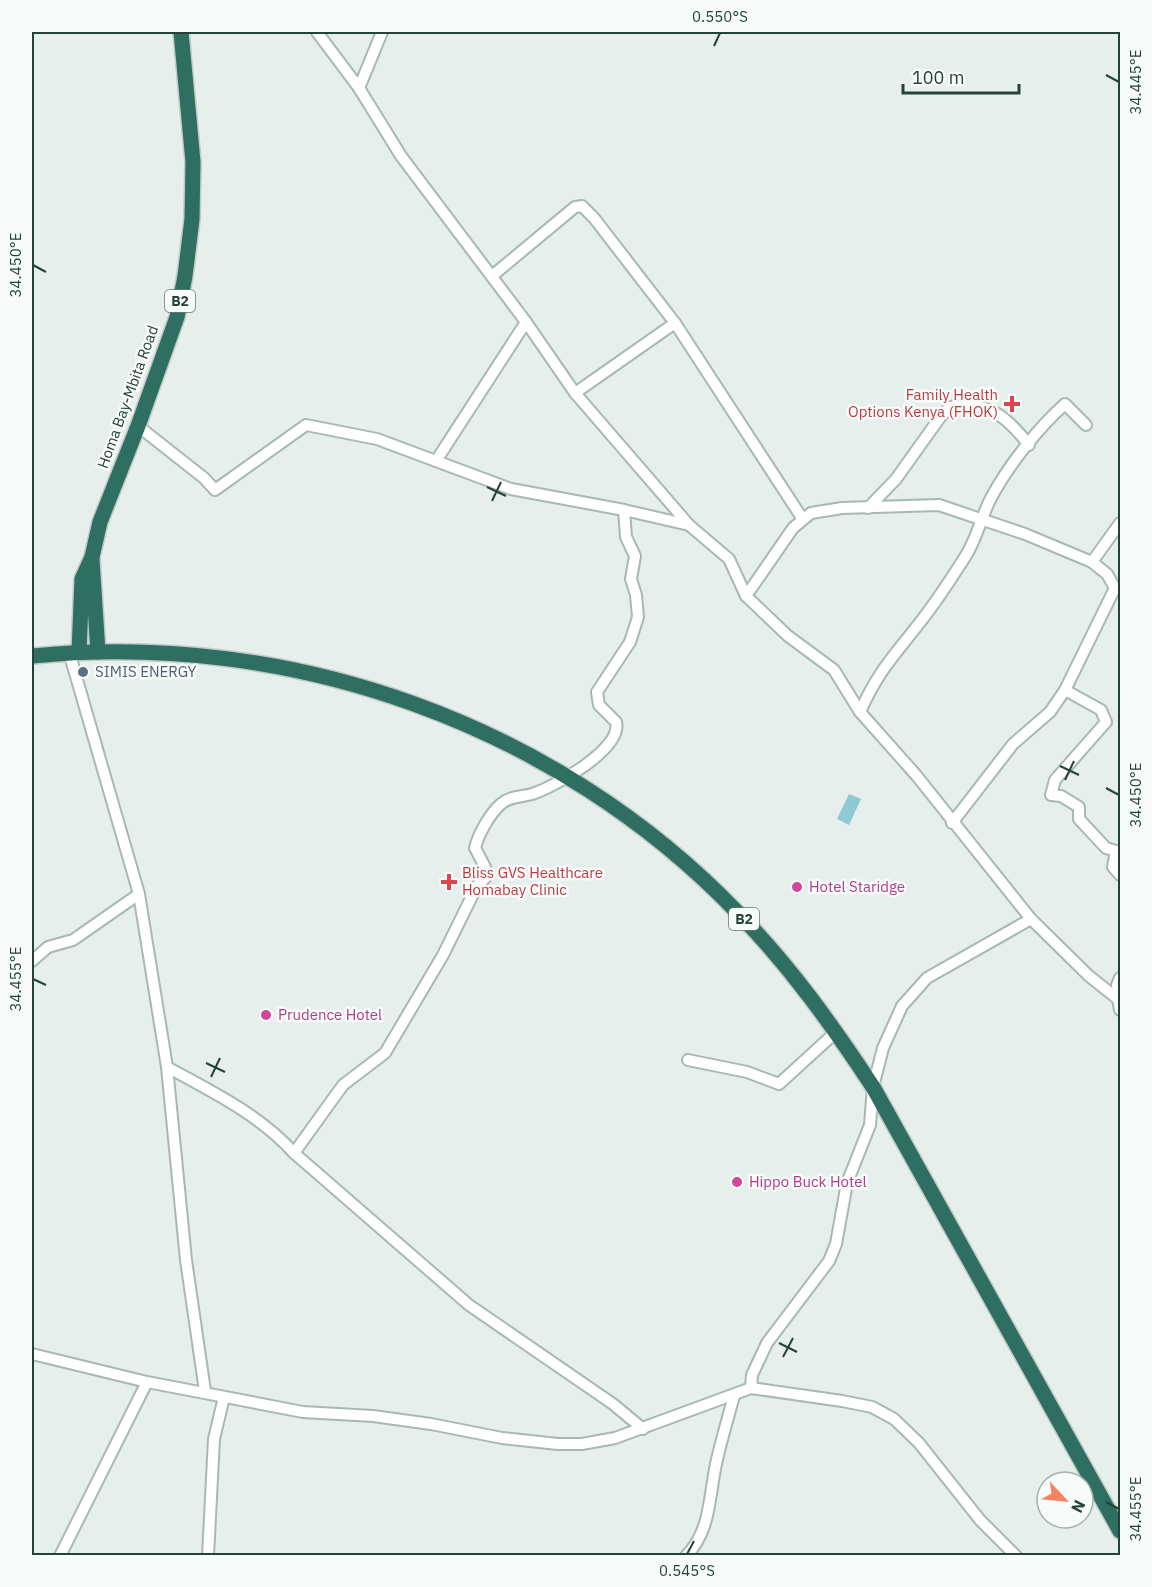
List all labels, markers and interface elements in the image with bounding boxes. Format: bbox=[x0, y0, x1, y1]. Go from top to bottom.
text: 0.550°S bbox=[692, 7, 748, 26]
text: 34.445°E bbox=[1126, 50, 1145, 114]
scale bar bbox=[903, 57, 1018, 95]
text: 100 m bbox=[912, 66, 964, 89]
text: 34.450°E bbox=[6, 233, 25, 297]
road number: B2 bbox=[165, 290, 195, 312]
street label: Homa Bay-Mbita Road bbox=[93, 323, 162, 471]
place label: Family Health Options Kenya (FHOK) bbox=[848, 385, 998, 421]
marker: Family Health Options Kenya (FHOK) bbox=[1003, 395, 1021, 413]
place label: SIMIS ENERGY bbox=[95, 662, 197, 681]
marker: SIMIS ENERGY bbox=[76, 665, 90, 679]
text: 34.450°E bbox=[1126, 763, 1145, 827]
place label: Bliss GVS Healthcare Homabay Clinic bbox=[462, 863, 603, 899]
marker: Bliss GVS Healthcare Homabay Clinic bbox=[440, 873, 458, 891]
place label: Hotel Staridge bbox=[809, 877, 905, 896]
marker: Hotel Staridge bbox=[790, 880, 804, 894]
road number: B2 bbox=[729, 908, 759, 930]
text: 34.455°E bbox=[6, 947, 25, 1011]
place label: Prudence Hotel bbox=[278, 1005, 382, 1024]
marker: Prudence Hotel bbox=[259, 1008, 273, 1022]
place label: Hippo Buck Hotel bbox=[749, 1172, 867, 1191]
marker: Hippo Buck Hotel bbox=[730, 1175, 744, 1189]
north arrow bbox=[1035, 1470, 1095, 1530]
text: 34.455°E bbox=[1126, 1477, 1145, 1541]
text: N bbox=[1067, 1497, 1090, 1516]
text: 0.545°S bbox=[659, 1561, 715, 1580]

